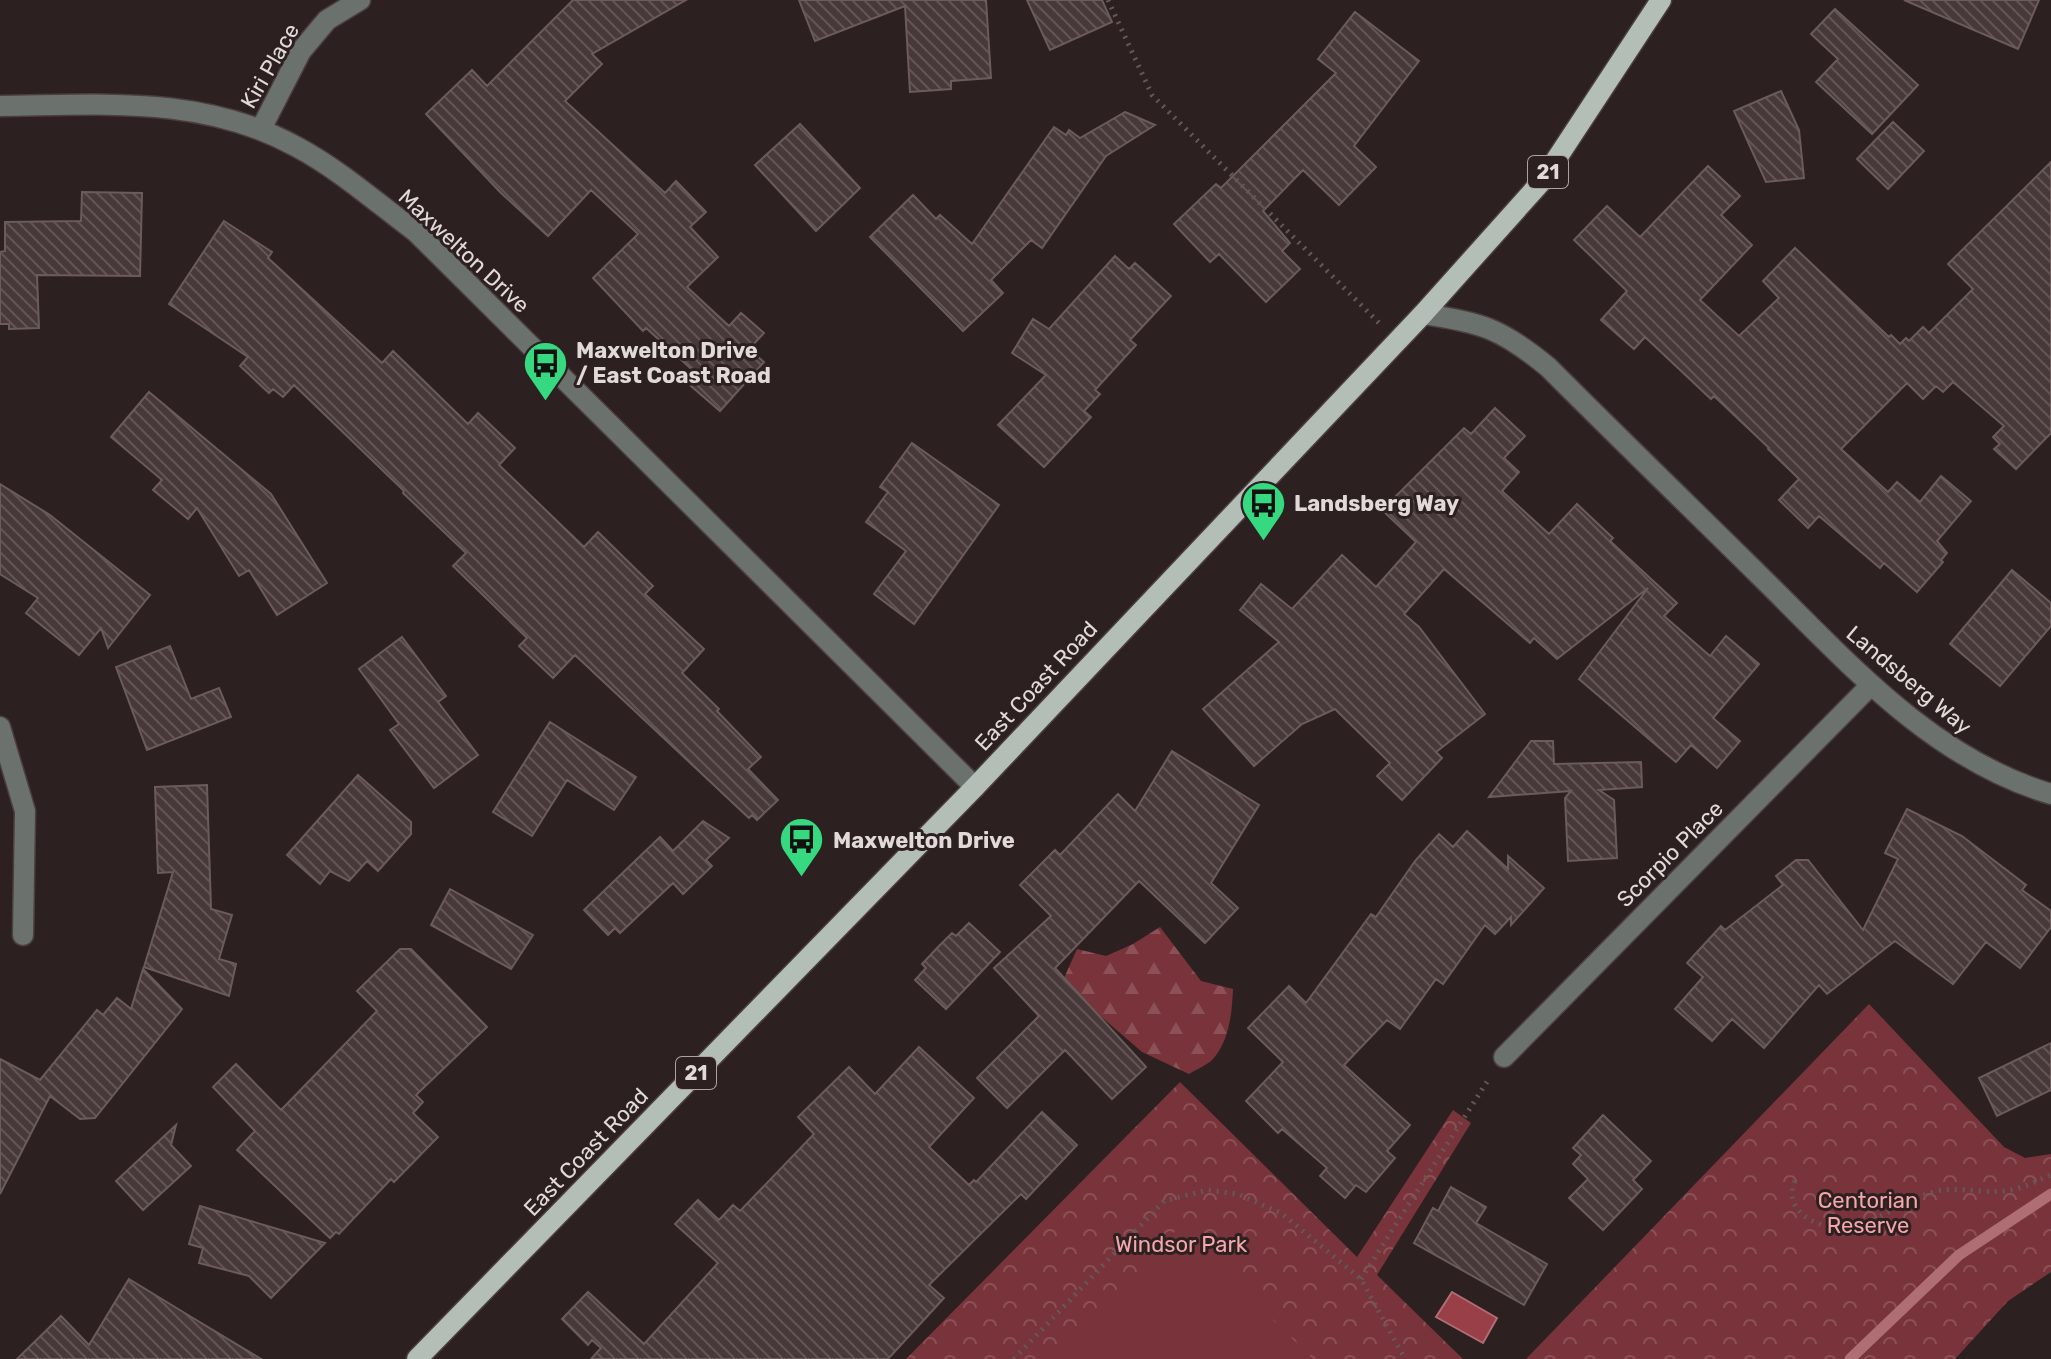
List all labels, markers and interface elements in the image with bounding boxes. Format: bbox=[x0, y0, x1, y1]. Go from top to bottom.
street label: Kiri Place bbox=[235, 19, 305, 113]
road number: 21 bbox=[1528, 156, 1568, 188]
street label: Maxwelton Drive bbox=[393, 183, 535, 319]
place label: Maxwelton Drive / East Coast Road bbox=[576, 337, 771, 389]
bus stop icon: Maxwelton Drive / East Coast Road bbox=[521, 339, 569, 402]
bus stop icon: Landsberg Way bbox=[1239, 479, 1287, 542]
place label: Landsberg Way bbox=[1294, 490, 1459, 517]
street label: East Coast Road bbox=[969, 616, 1103, 756]
street label: Landsberg Way bbox=[1841, 620, 1977, 740]
street label: Scorpio Place bbox=[1611, 795, 1729, 913]
bus stop icon: Maxwelton Drive bbox=[778, 816, 826, 879]
place label: Maxwelton Drive bbox=[833, 827, 1015, 854]
road number: 21 bbox=[676, 1057, 716, 1089]
street label: East Coast Road bbox=[518, 1082, 654, 1222]
park label: Centorian Reserve bbox=[1818, 1187, 1918, 1239]
park label: Windsor Park bbox=[1115, 1231, 1248, 1258]

